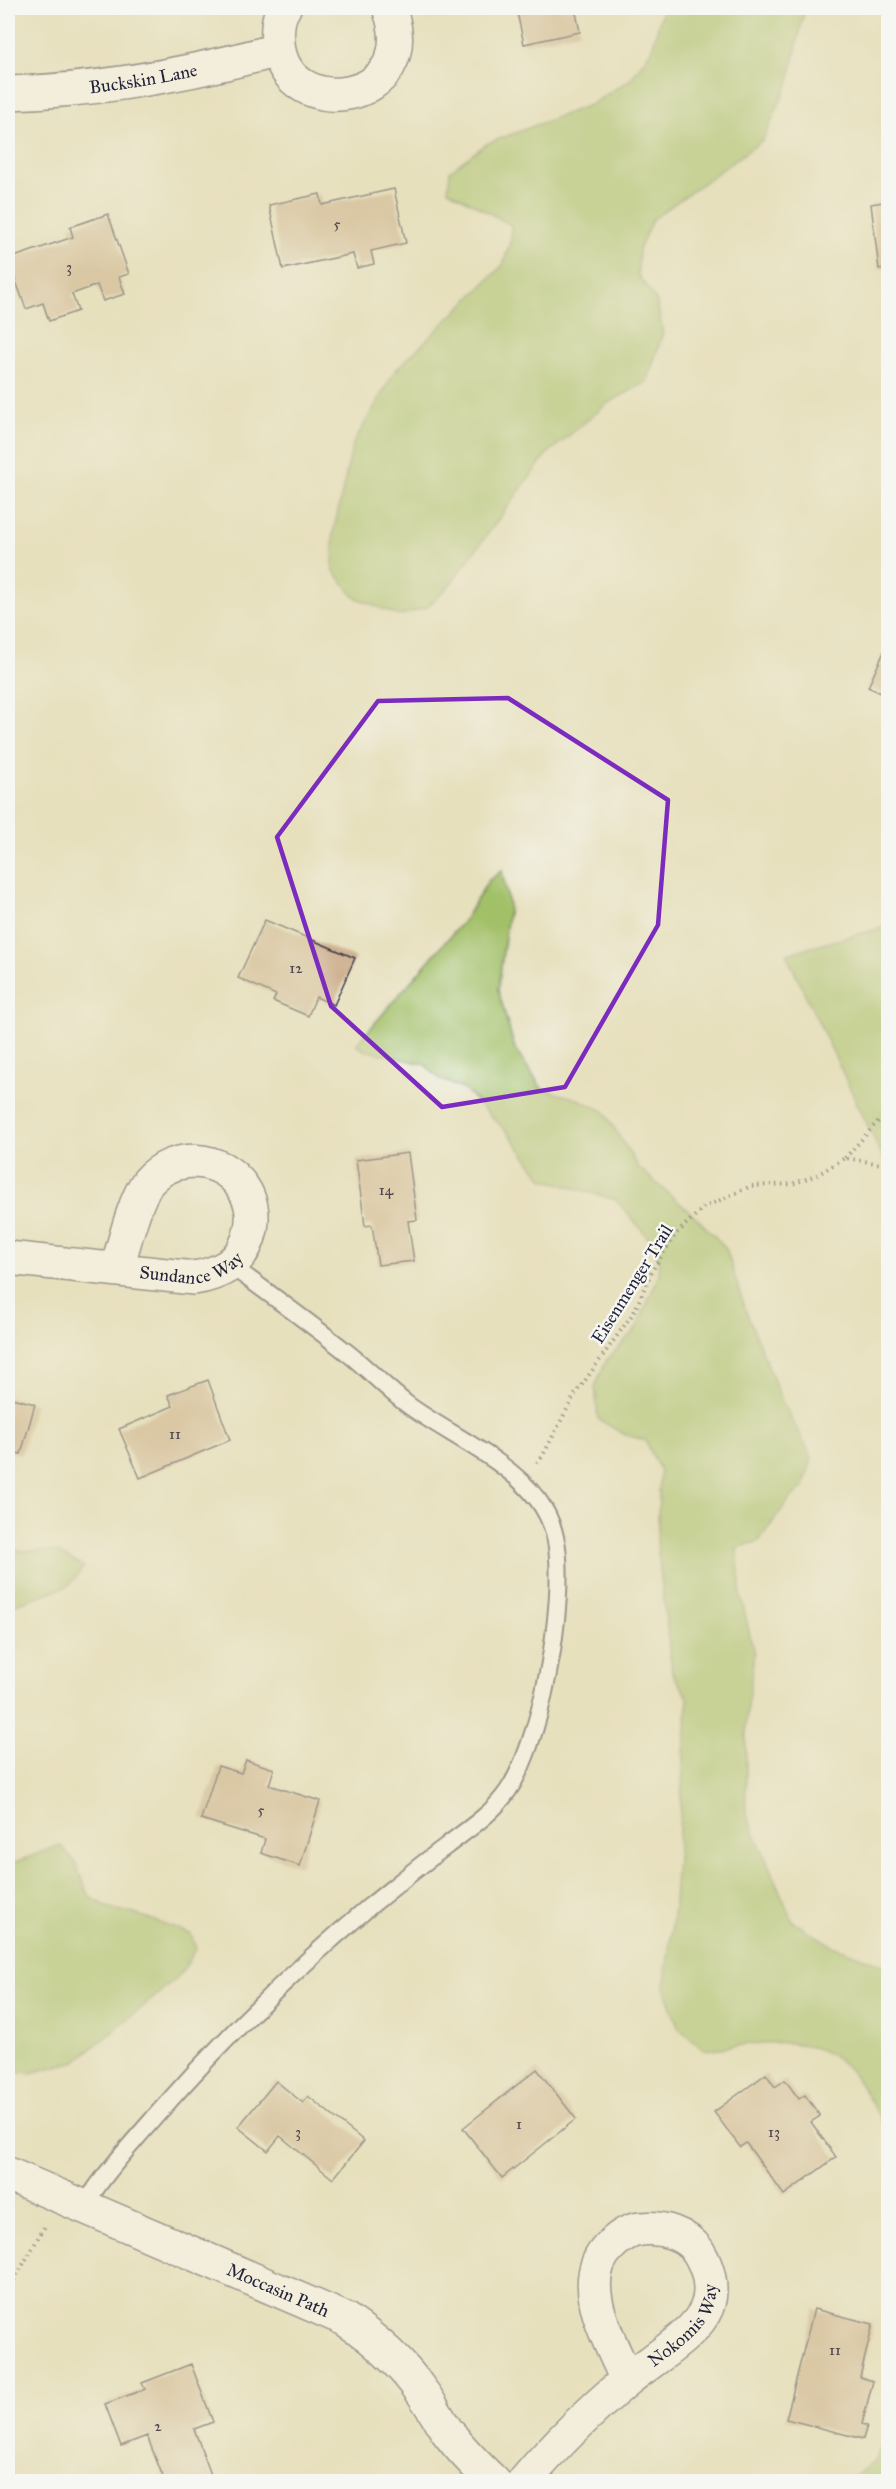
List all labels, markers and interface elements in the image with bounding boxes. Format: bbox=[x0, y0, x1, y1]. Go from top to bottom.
street label: Buckskin Lane bbox=[88, 59, 199, 98]
house number: 5 bbox=[334, 215, 341, 233]
house number: 3 bbox=[66, 258, 72, 276]
house number: 12 bbox=[289, 959, 303, 977]
house number: 14 bbox=[379, 1181, 394, 1199]
street label: Eisenmenger Trail bbox=[586, 1220, 678, 1348]
street label: Sundance Way bbox=[138, 1247, 248, 1289]
house number: 11 bbox=[169, 1425, 181, 1443]
house number: 5 bbox=[258, 1801, 265, 1819]
house number: 1 bbox=[516, 2115, 522, 2133]
house number: 3 bbox=[295, 2123, 301, 2141]
house number: 13 bbox=[768, 2123, 780, 2141]
street label: Moccasin Path bbox=[223, 2258, 333, 2322]
street label: Nokomis Way bbox=[644, 2283, 721, 2372]
house number: 11 bbox=[829, 2341, 841, 2359]
house number: 2 bbox=[154, 2417, 162, 2435]

